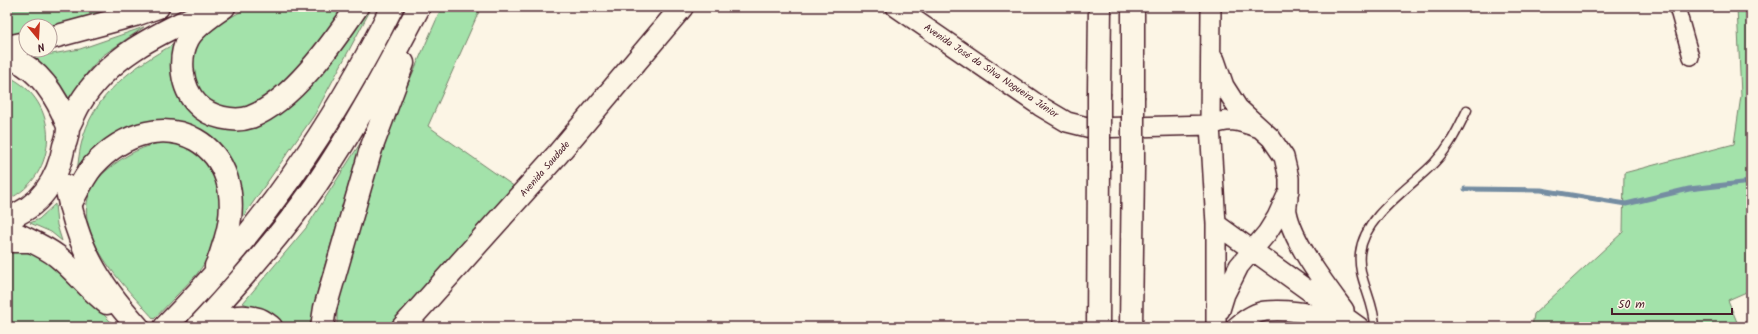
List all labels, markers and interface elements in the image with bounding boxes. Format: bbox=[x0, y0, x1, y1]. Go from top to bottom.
north arrow bbox=[18, 18, 58, 58]
street label: Avenida José da Silva Nogueira Júnior bbox=[920, 20, 1062, 123]
text: N bbox=[35, 37, 47, 56]
street label: Avenida Saudade bbox=[516, 137, 574, 201]
scale bar bbox=[1612, 290, 1732, 316]
text: 50 m bbox=[1618, 295, 1645, 314]

